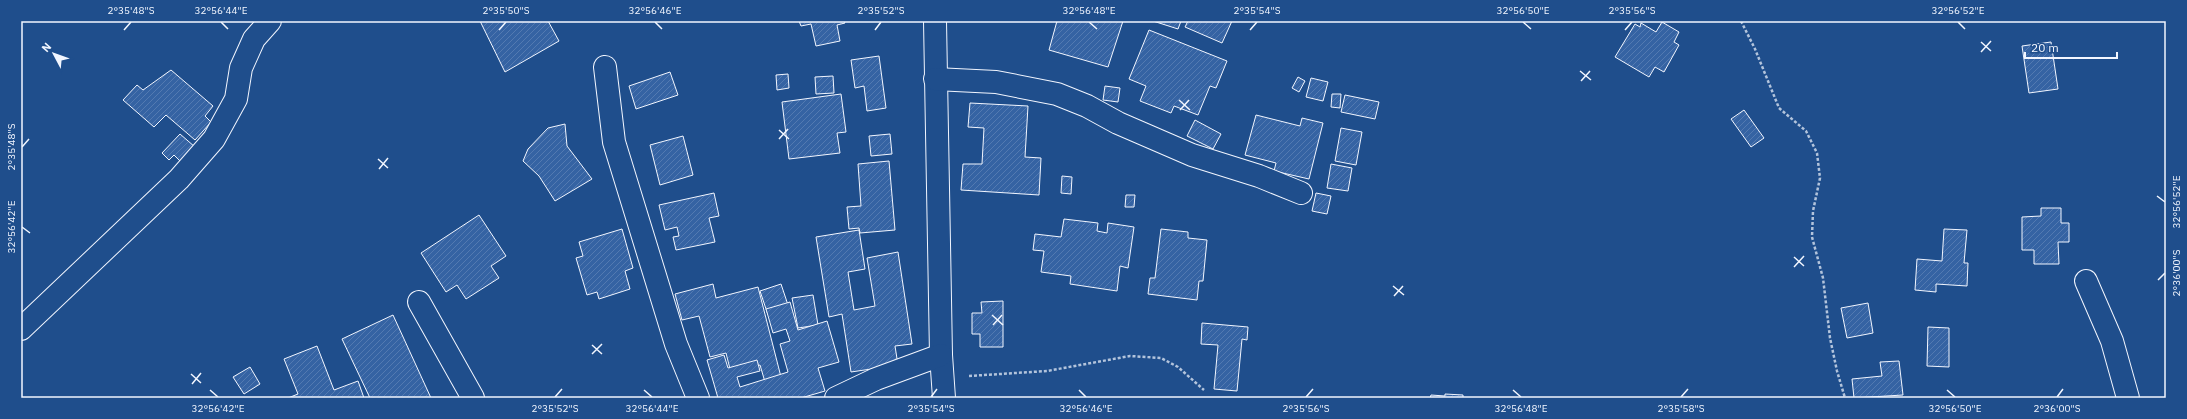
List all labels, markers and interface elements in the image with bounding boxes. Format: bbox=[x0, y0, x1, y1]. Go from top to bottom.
text: 2°35'48"S bbox=[107, 4, 155, 17]
text: 32°56'44"E bbox=[194, 4, 248, 17]
text: 2°35'50"S bbox=[482, 4, 530, 17]
text: 32°56'46"E bbox=[628, 4, 682, 17]
text: 2°35'52"S bbox=[857, 4, 905, 17]
text: 32°56'48"E bbox=[1062, 4, 1116, 17]
text: 2°35'54"S bbox=[1233, 4, 1281, 17]
text: 32°56'50"E bbox=[1496, 4, 1550, 17]
text: 2°35'56"S bbox=[1608, 4, 1656, 17]
text: 32°56'52"E bbox=[1931, 4, 1985, 17]
north arrow bbox=[34, 34, 74, 74]
scale bar bbox=[2025, 34, 2117, 60]
text: N bbox=[39, 40, 54, 55]
text: 20 m bbox=[2031, 40, 2059, 55]
text: 2°35'48"S bbox=[5, 123, 18, 171]
text: 32°56'52"E bbox=[2170, 175, 2183, 229]
text: 32°56'42"E bbox=[5, 200, 18, 254]
text: 2°36'00"S bbox=[2170, 249, 2183, 297]
text: 32°56'42"E bbox=[191, 402, 245, 415]
text: 2°35'52"S bbox=[531, 402, 579, 415]
text: 32°56'44"E bbox=[625, 402, 679, 415]
text: 2°35'54"S bbox=[907, 402, 955, 415]
text: 32°56'46"E bbox=[1059, 402, 1113, 415]
text: 2°35'56"S bbox=[1282, 402, 1330, 415]
text: 32°56'48"E bbox=[1494, 402, 1548, 415]
text: 2°35'58"S bbox=[1657, 402, 1705, 415]
text: 32°56'50"E bbox=[1928, 402, 1982, 415]
text: 2°36'00"S bbox=[2033, 402, 2081, 415]

